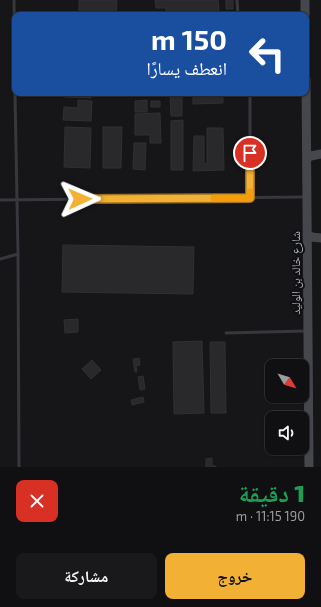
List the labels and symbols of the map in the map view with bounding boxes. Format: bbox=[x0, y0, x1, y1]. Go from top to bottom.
pin bbox=[233, 136, 267, 170]
position arrow bbox=[59, 178, 101, 220]
street label: شارع خالد بن الوليد bbox=[288, 231, 304, 315]
north arrow bbox=[265, 359, 309, 403]

